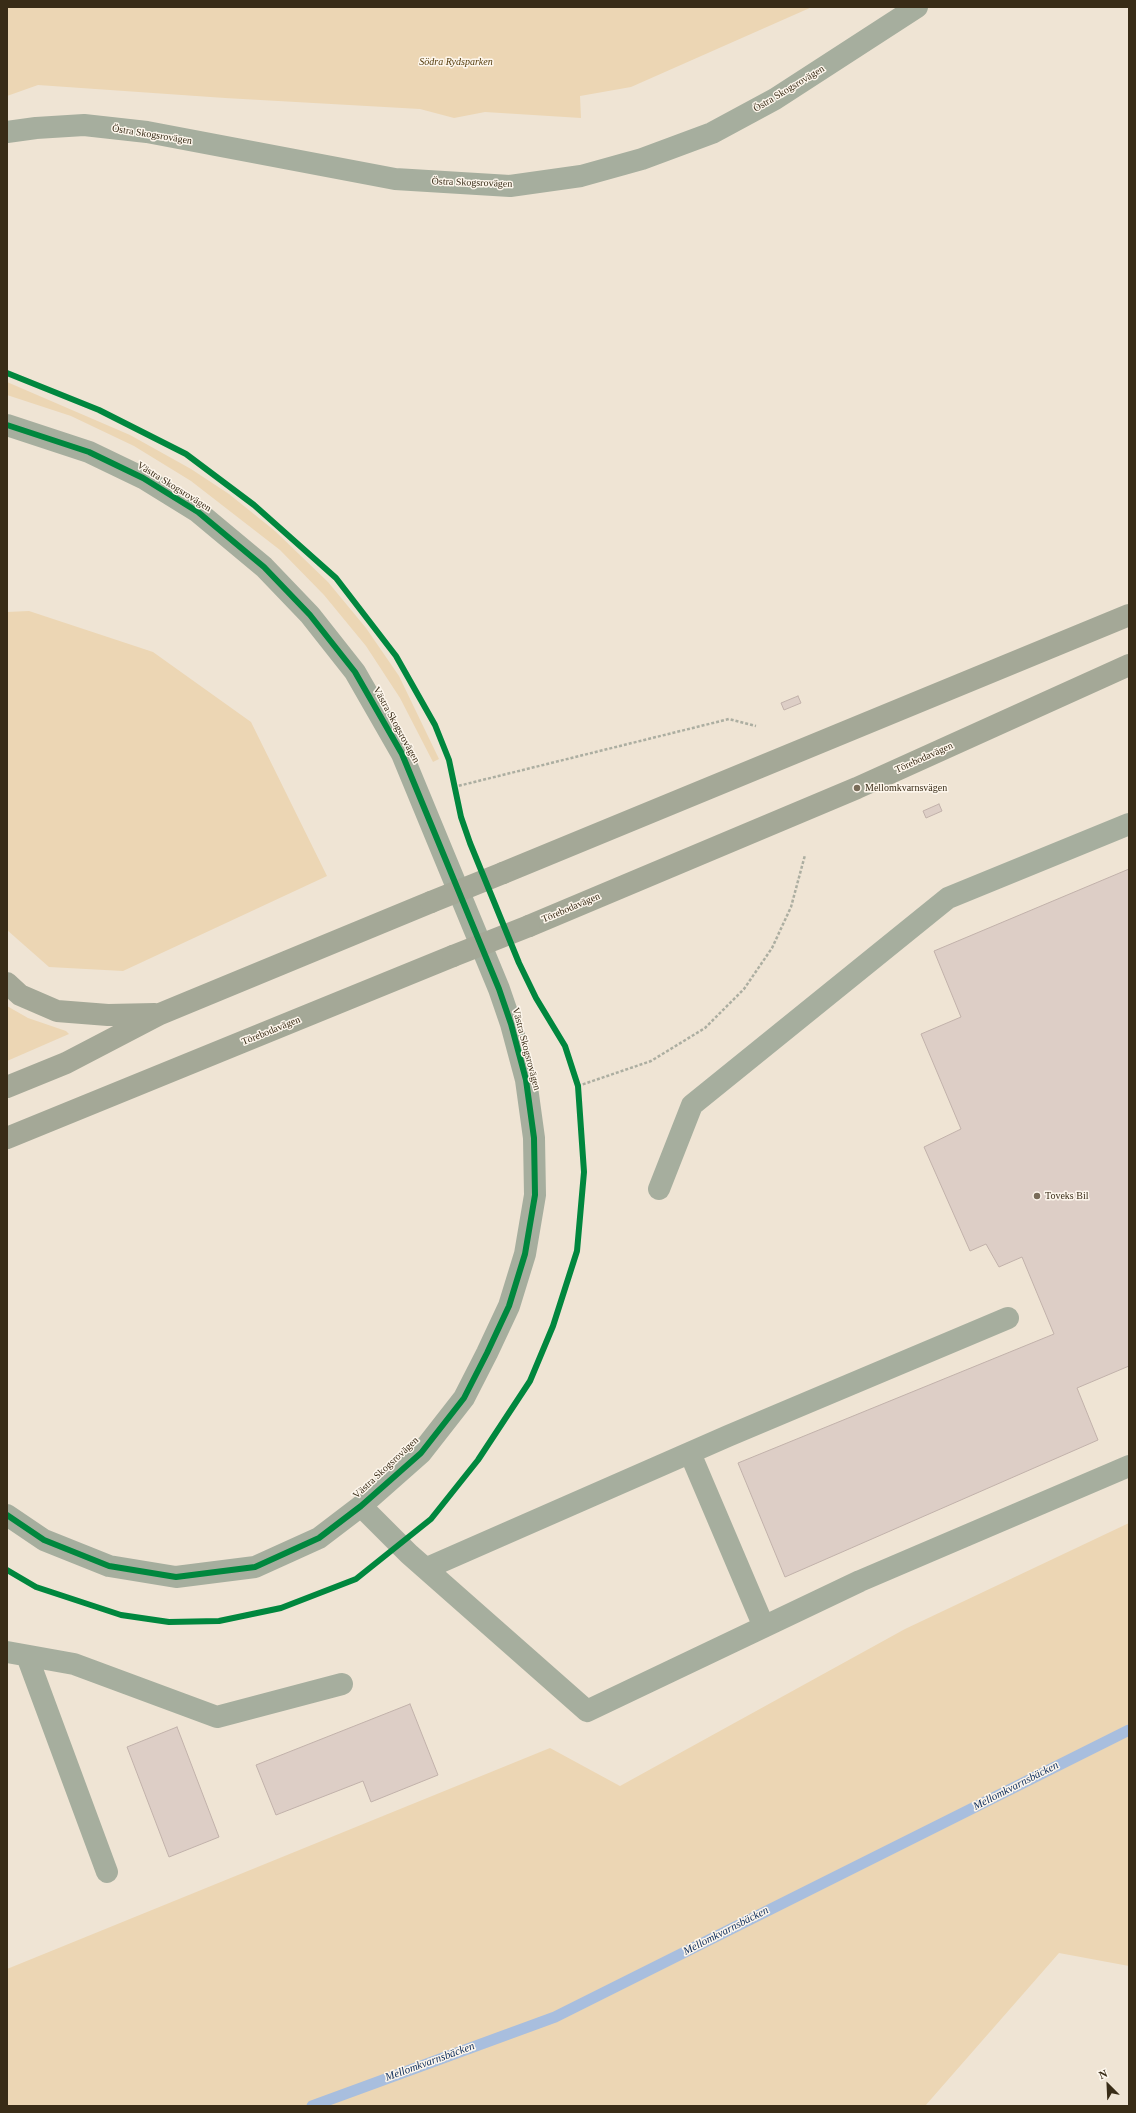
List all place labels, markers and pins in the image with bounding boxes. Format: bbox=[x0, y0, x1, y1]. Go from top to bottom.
place label: Mellomkvarnsvägen bbox=[865, 782, 947, 794]
marker: Mellomkvarnsvägen bbox=[852, 783, 862, 793]
place label: Toveks Bil bbox=[1045, 1190, 1088, 1202]
marker: Toveks Bil bbox=[1032, 1191, 1042, 1201]

